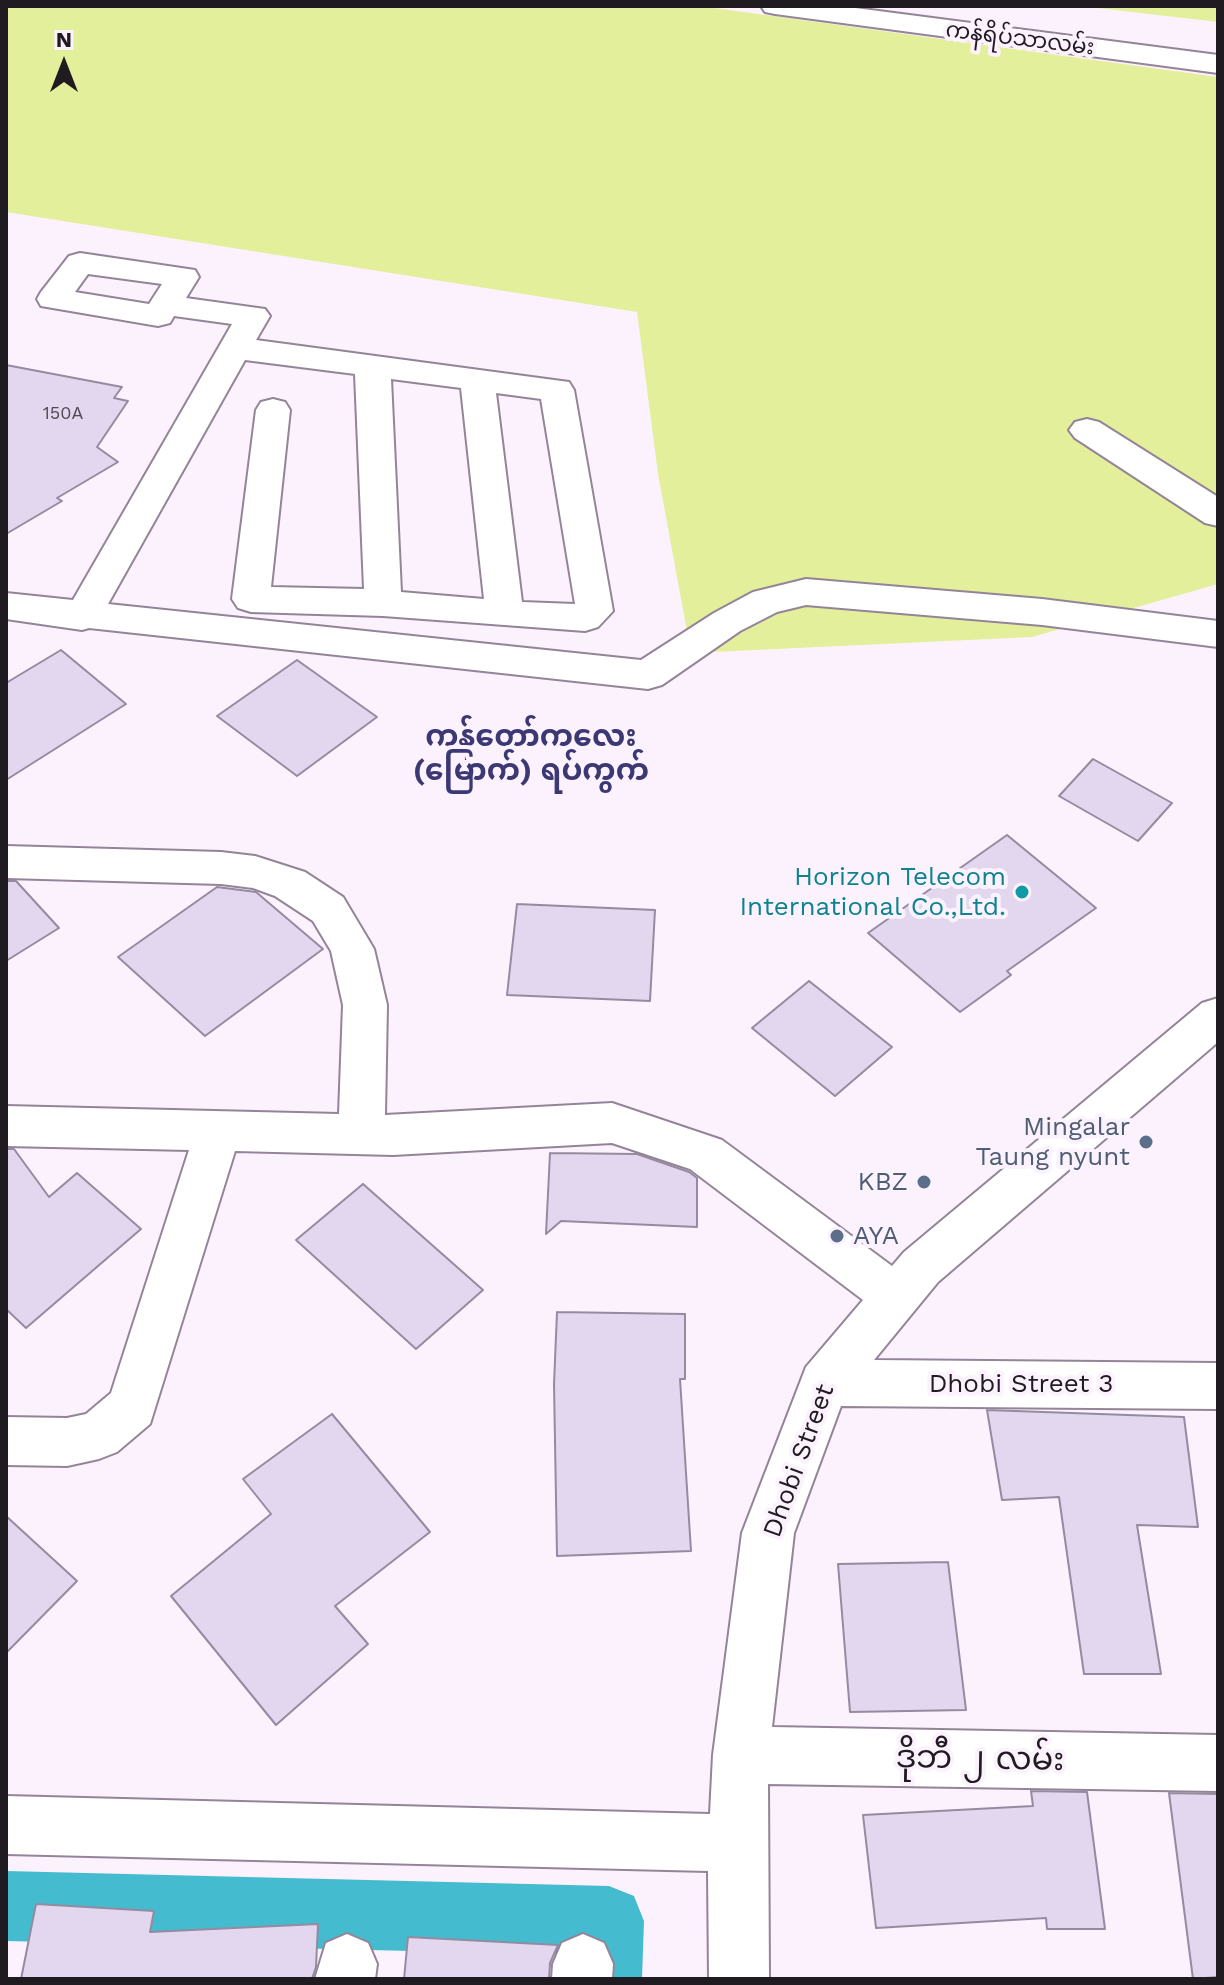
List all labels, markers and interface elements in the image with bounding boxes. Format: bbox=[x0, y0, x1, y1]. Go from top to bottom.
street label: ကန်ရိပ်သာလမ်း bbox=[944, 17, 1096, 61]
north arrow bbox=[24, 24, 104, 104]
text: N bbox=[56, 27, 72, 52]
house number: 150A bbox=[43, 403, 83, 425]
district label: ကန်တော်ကလေး (မြောက်) ရပ်ကွက် bbox=[413, 719, 649, 790]
place label: Horizon Telecom International Co.,Ltd. bbox=[739, 861, 1006, 922]
marker: Horizon Telecom International Co.,Ltd. bbox=[1013, 883, 1031, 901]
place label: Mingalar Taung nyunt bbox=[975, 1111, 1130, 1172]
marker: Mingalar Taung nyunt bbox=[1137, 1133, 1155, 1151]
place label: KBZ bbox=[858, 1166, 908, 1198]
marker: KBZ bbox=[915, 1173, 933, 1191]
place label: AYA bbox=[853, 1220, 899, 1252]
marker: AYA bbox=[828, 1227, 846, 1245]
street label: Dhobi Street 3 bbox=[929, 1368, 1113, 1400]
street label: Dhobi Street bbox=[757, 1380, 841, 1542]
street label: ဒိုဘီ ၂ လမ်း bbox=[895, 1738, 1065, 1780]

